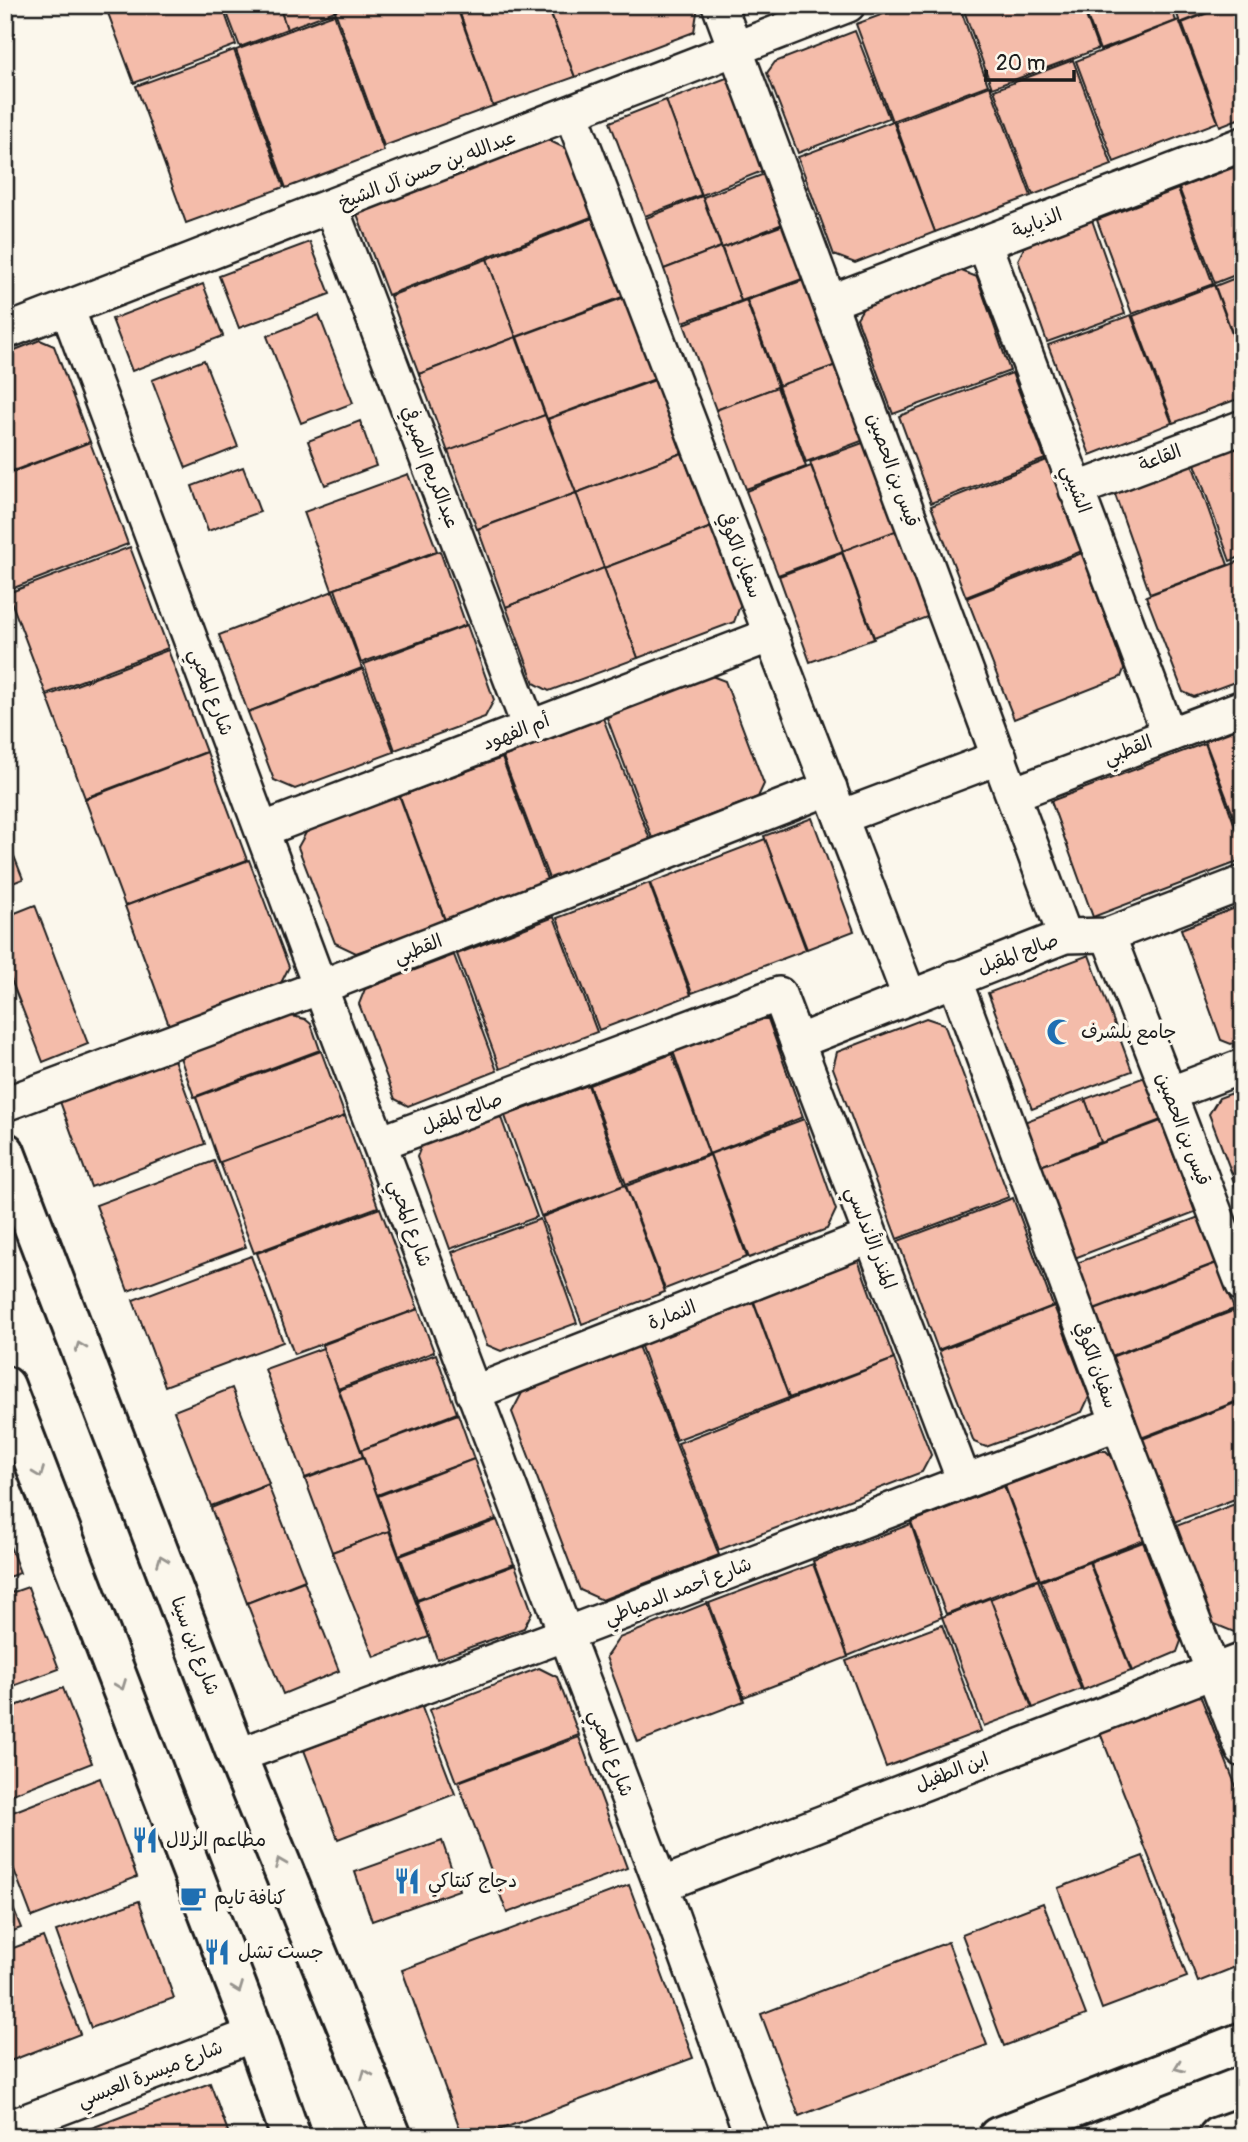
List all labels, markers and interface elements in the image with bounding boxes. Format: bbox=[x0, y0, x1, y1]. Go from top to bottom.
scale bar bbox=[986, 38, 1073, 82]
text: 20 m bbox=[996, 50, 1045, 77]
street label: عبدالله بن حسن آل الشيخ bbox=[335, 125, 519, 215]
street label: الذيابية bbox=[1009, 203, 1065, 243]
street label: عبدالكريم الصيرفي bbox=[394, 402, 465, 533]
street label: قيس بن الحصين bbox=[861, 410, 925, 530]
street label: القاعة bbox=[1135, 439, 1185, 477]
street label: الشيبي bbox=[1052, 461, 1096, 518]
street label: سفيان الكوفي bbox=[712, 508, 768, 602]
street label: شارع المحبي bbox=[180, 645, 239, 740]
street label: أم الفهود bbox=[479, 708, 554, 758]
street label: القطبي bbox=[1100, 730, 1157, 774]
street label: صالح المقبل bbox=[974, 928, 1062, 980]
street label: القطبي bbox=[390, 929, 447, 973]
mosque icon: جامع بلشرف bbox=[1045, 1017, 1075, 1047]
place label: جامع بلشرف bbox=[1081, 1020, 1177, 1045]
street label: قيس بن الحصين bbox=[1150, 1069, 1216, 1189]
street label: صالح المقبل bbox=[418, 1087, 506, 1139]
street label: شارع المحبي bbox=[379, 1176, 437, 1271]
street label: المنذر الأندلسي bbox=[837, 1183, 903, 1294]
street label: النمارة bbox=[644, 1295, 700, 1335]
street label: سفيان الكوفي bbox=[1068, 1318, 1124, 1412]
one-way arrow bbox=[74, 1342, 88, 1354]
one-way arrow bbox=[30, 1466, 44, 1478]
street label: شارع أحمد الدمياطي bbox=[601, 1552, 757, 1634]
one-way arrow bbox=[156, 1554, 170, 1566]
street label: شارع ابن سينا bbox=[164, 1593, 225, 1699]
one-way arrow bbox=[112, 1678, 126, 1690]
street label: شارع المحبي bbox=[580, 1706, 639, 1801]
street label: ابن الطفيل bbox=[912, 1747, 992, 1797]
restaurant icon: مطاعم الزلال bbox=[130, 1825, 160, 1855]
place label: مطاعم الزلال bbox=[166, 1828, 266, 1854]
one-way arrow bbox=[275, 1858, 289, 1870]
restaurant icon: دجاج كنتاكي bbox=[392, 1866, 422, 1896]
place label: دجاج كنتاكي bbox=[428, 1869, 517, 1897]
cafe icon: كنافة تايم bbox=[178, 1883, 208, 1913]
place label: كنافة تايم bbox=[214, 1886, 286, 1912]
restaurant icon: جست تشل bbox=[202, 1937, 232, 1967]
place label: جست تشل bbox=[238, 1940, 324, 1964]
one-way arrow bbox=[229, 1982, 243, 1994]
street label: شارع ميسرة العبسي bbox=[74, 2035, 227, 2116]
one-way arrow bbox=[1174, 2058, 1186, 2072]
one-way arrow bbox=[361, 2068, 375, 2080]

